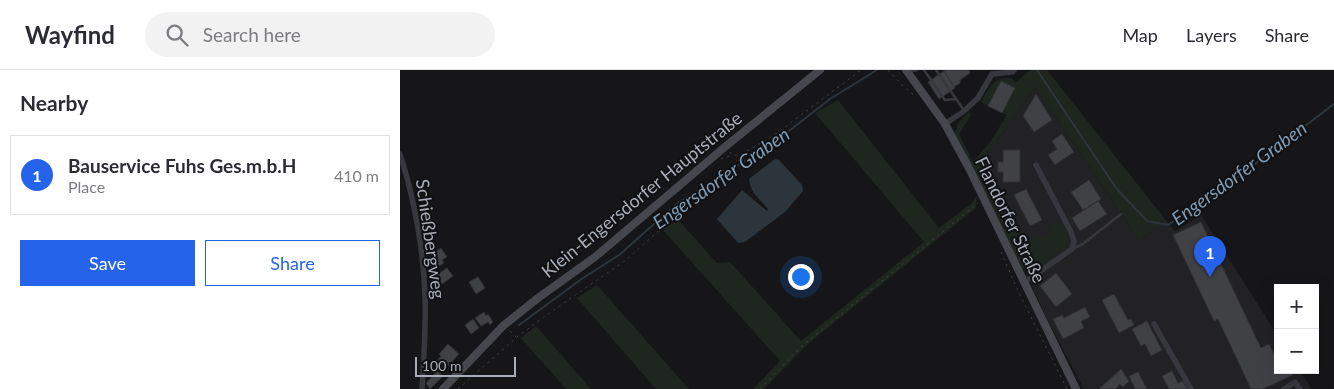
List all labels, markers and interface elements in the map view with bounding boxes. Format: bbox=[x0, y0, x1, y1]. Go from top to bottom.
search box bbox=[145, 12, 495, 57]
text: Wayfind bbox=[25, 20, 115, 49]
icon: search bbox=[163, 21, 191, 49]
text: Search here bbox=[203, 23, 301, 46]
text: Map bbox=[1122, 24, 1158, 46]
text: Layers bbox=[1186, 24, 1237, 46]
text: Share bbox=[1265, 24, 1309, 46]
text: Nearby bbox=[20, 90, 88, 115]
street label: Klein-Engersdorfer Hauptstraße bbox=[537, 107, 746, 282]
water label: Engersdorfer Graben bbox=[1167, 116, 1311, 229]
water label: Engersdorfer Graben bbox=[648, 122, 794, 233]
street label: Flandorfer Straße bbox=[971, 153, 1051, 286]
text: Bauservice Fuhs Ges.m.b.H bbox=[68, 154, 296, 177]
text: 1 bbox=[32, 166, 42, 185]
text: 410 m bbox=[334, 166, 379, 185]
text: Place bbox=[68, 177, 105, 196]
street label: Schießbergweg bbox=[412, 178, 450, 300]
pin: 1 bbox=[1194, 236, 1226, 277]
button: Save bbox=[20, 240, 195, 286]
button: Share bbox=[205, 240, 380, 286]
your location bbox=[788, 264, 814, 290]
map controls bbox=[1274, 284, 1319, 374]
button: + bbox=[1274, 284, 1319, 329]
button: − bbox=[1274, 329, 1319, 374]
scale bar bbox=[415, 354, 516, 377]
text: 100 m bbox=[422, 357, 461, 374]

